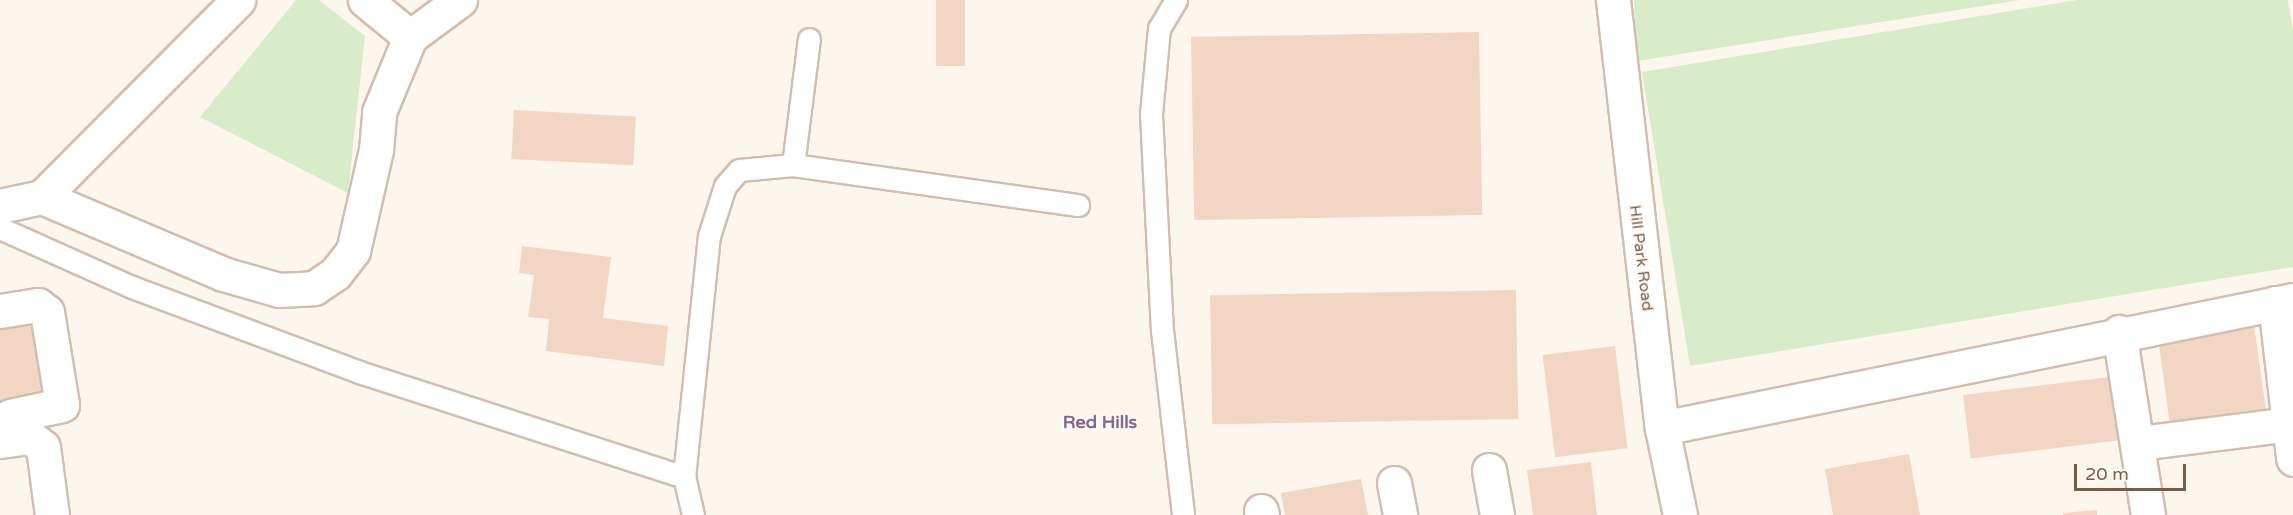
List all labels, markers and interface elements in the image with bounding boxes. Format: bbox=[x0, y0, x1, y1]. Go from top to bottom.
street label: Hill Park Road bbox=[1625, 204, 1657, 312]
district label: Red Hills bbox=[1063, 411, 1137, 433]
scale bar bbox=[2077, 452, 2190, 490]
text: 20 m bbox=[2085, 463, 2129, 485]

